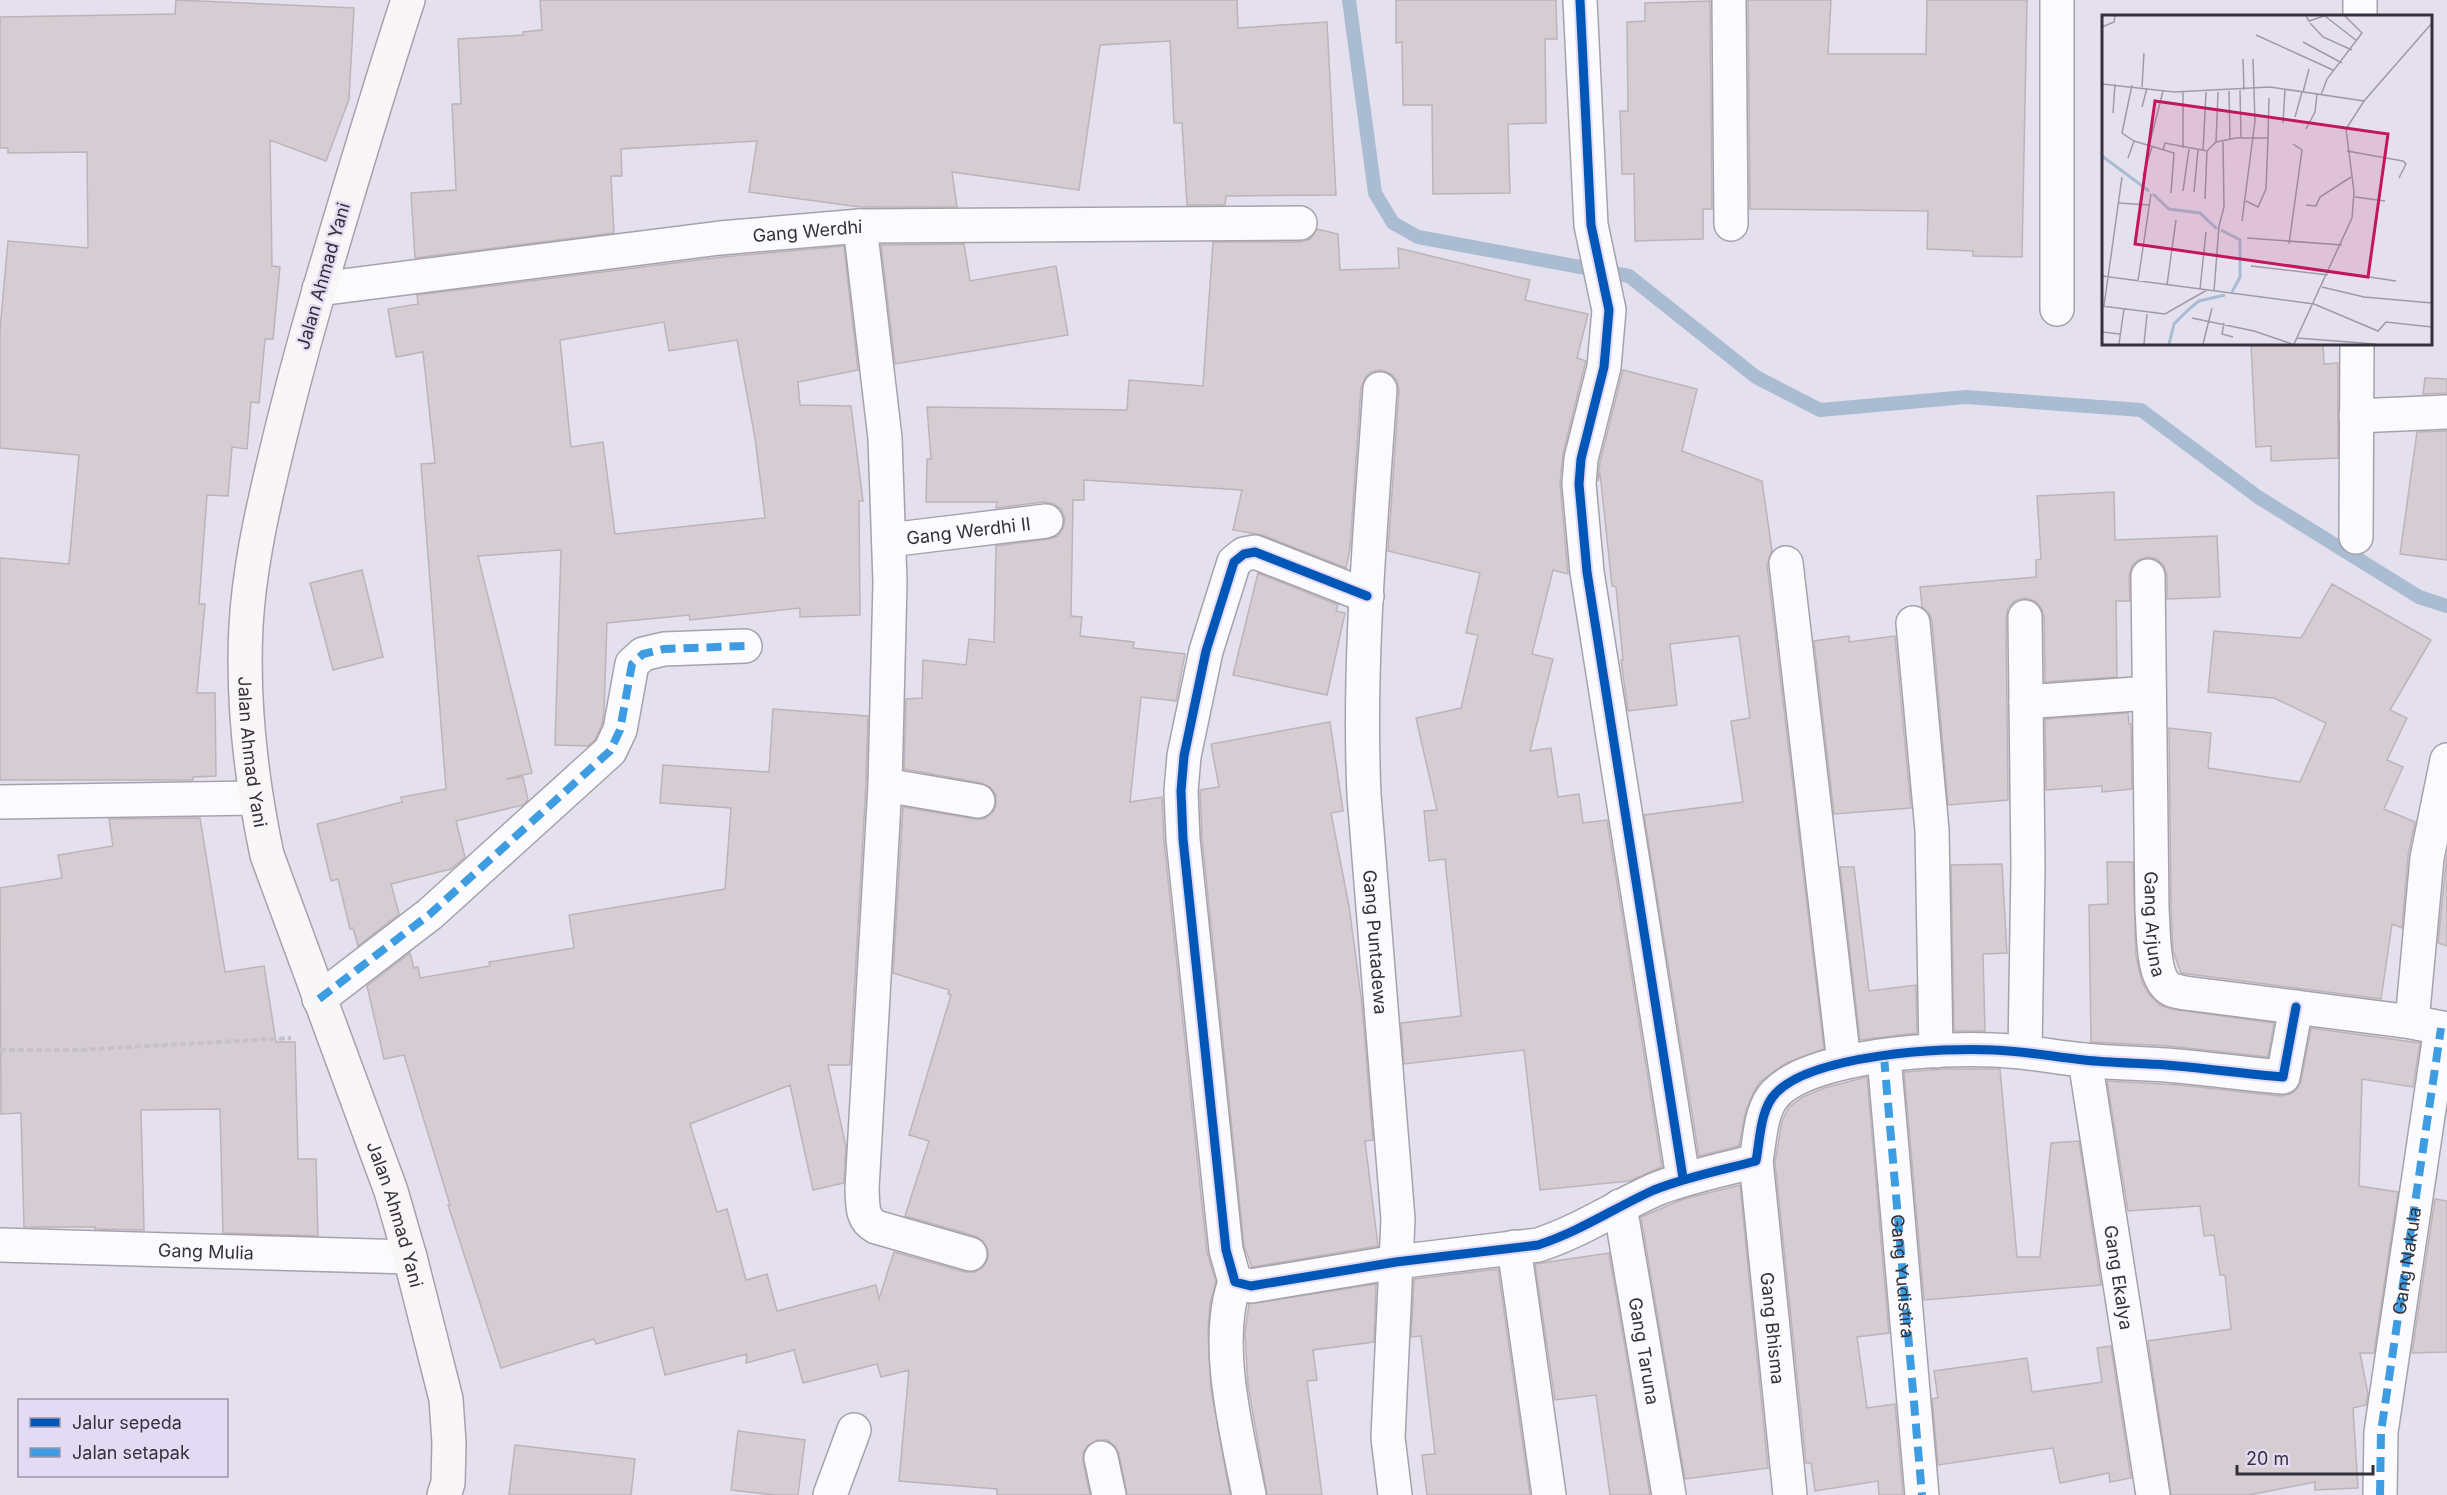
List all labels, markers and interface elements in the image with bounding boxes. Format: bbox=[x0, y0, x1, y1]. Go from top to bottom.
inset map bbox=[2102, 15, 2432, 345]
street label: Jalan Ahmad Yani bbox=[292, 200, 354, 352]
street label: Gang Werdhi bbox=[752, 215, 862, 246]
street label: Gang Werdhi II bbox=[905, 512, 1032, 548]
street label: Jalan Ahmad Yani bbox=[235, 676, 272, 829]
street label: Gang Puntadewa bbox=[1360, 869, 1392, 1015]
street label: Gang Arjuna bbox=[2141, 871, 2170, 979]
street label: Jalan Ahmad Yani bbox=[363, 1138, 428, 1289]
street label: Gang Nakula bbox=[2388, 1205, 2425, 1316]
street label: Gang Yudistira bbox=[1887, 1213, 1919, 1339]
street label: Gang Ekalya bbox=[2100, 1224, 2138, 1331]
street label: Gang Mulia bbox=[158, 1239, 254, 1263]
street label: Gang Bhisma bbox=[1757, 1271, 1789, 1385]
street label: Gang Taruna bbox=[1625, 1295, 1664, 1406]
legend bbox=[18, 1399, 228, 1477]
text: Jalur sepeda bbox=[72, 1412, 182, 1433]
scale bar bbox=[2237, 1438, 2374, 1476]
text: Jalan setapak bbox=[72, 1442, 190, 1463]
text: 20 m bbox=[2246, 1448, 2289, 1469]

